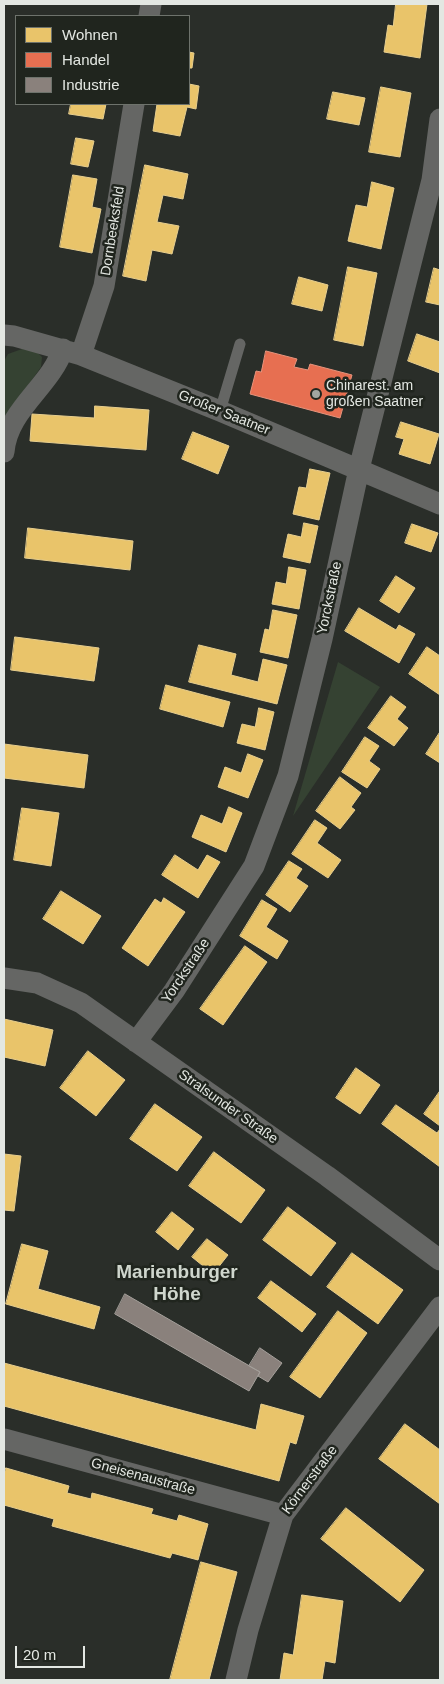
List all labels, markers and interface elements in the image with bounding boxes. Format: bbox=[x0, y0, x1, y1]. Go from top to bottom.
legend bbox=[15, 15, 190, 105]
text: Wohnen bbox=[62, 26, 118, 43]
text: Handel bbox=[62, 51, 110, 68]
text: Industrie bbox=[62, 76, 120, 93]
street label: Dornbeeksfeld bbox=[98, 185, 128, 277]
place label: Chinarest. am großen Saatner bbox=[326, 378, 423, 411]
street label: Großer Saatner bbox=[176, 387, 272, 439]
marker: Chinarest. am großen Saatner bbox=[310, 388, 322, 400]
street label: Yorckstraße bbox=[314, 560, 346, 636]
street label: Yorckstraße bbox=[158, 936, 214, 1006]
street label: Stralsunder Straße bbox=[175, 1066, 281, 1148]
district label: Marienburger Höhe bbox=[116, 1262, 238, 1306]
street label: Körnerstraße bbox=[279, 1442, 341, 1518]
street label: Gneisenaustraße bbox=[89, 1455, 197, 1499]
scale bar bbox=[18, 1636, 88, 1668]
text: 20 m bbox=[23, 1646, 56, 1663]

